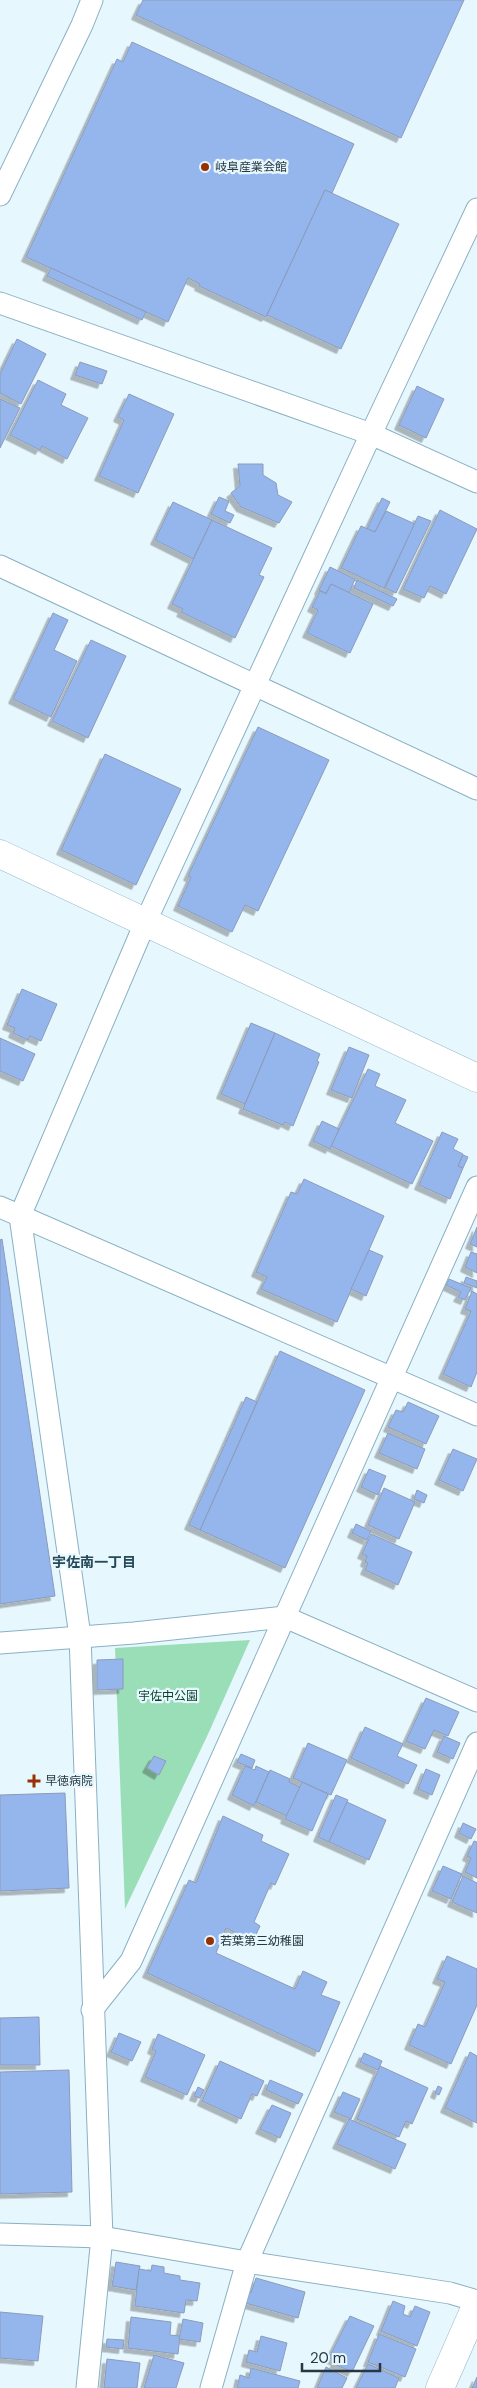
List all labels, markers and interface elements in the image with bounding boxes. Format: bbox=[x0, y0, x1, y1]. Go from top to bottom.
place label: 岐阜産業会館 bbox=[215, 159, 287, 175]
marker: 岐阜産業会館 bbox=[199, 161, 211, 173]
district label: 宇佐南一丁目 bbox=[52, 1553, 136, 1571]
park label: 宇佐中公園 bbox=[138, 1688, 198, 1704]
place label: 早徳病院 bbox=[45, 1773, 93, 1789]
marker: 早徳病院 bbox=[27, 1774, 41, 1788]
place label: 若葉第三幼稚園 bbox=[220, 1933, 304, 1949]
marker: 若葉第三幼稚園 bbox=[204, 1935, 216, 1947]
scale bar bbox=[302, 2340, 380, 2372]
text: 20 m bbox=[310, 2348, 346, 2368]

